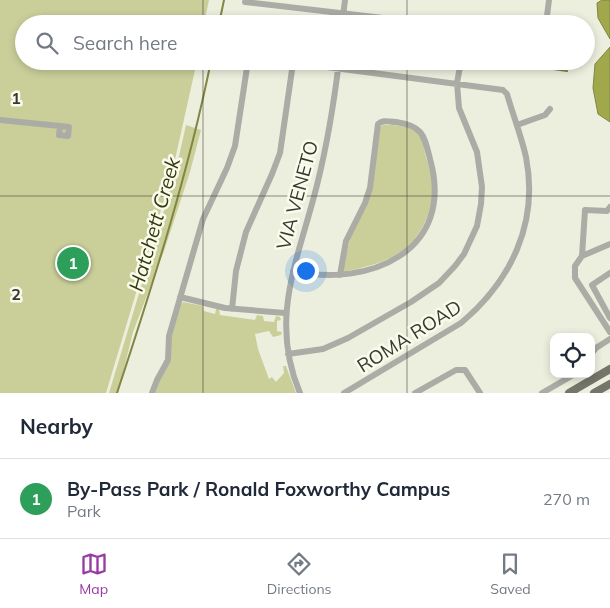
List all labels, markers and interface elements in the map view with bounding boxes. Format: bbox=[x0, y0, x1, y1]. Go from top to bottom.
search box bbox=[15, 15, 595, 70]
icon: search bbox=[33, 29, 61, 57]
text: Search here bbox=[73, 31, 177, 55]
text: 1 bbox=[11, 88, 21, 108]
street label: VIA VENETO bbox=[271, 138, 323, 252]
water label: Hatchett Creek bbox=[123, 153, 185, 294]
pin: 1 bbox=[57, 244, 89, 282]
your location bbox=[293, 258, 319, 284]
text: 2 bbox=[11, 284, 21, 304]
street label: ROMA ROAD bbox=[352, 294, 466, 378]
map controls bbox=[550, 333, 595, 378]
button: locate bbox=[550, 333, 595, 378]
text: Nearby bbox=[20, 413, 93, 439]
text: By-Pass Park / Ronald Foxworthy Campus bbox=[67, 477, 450, 501]
text: 1 bbox=[31, 489, 41, 509]
text: 270 m bbox=[543, 489, 590, 509]
text: Park bbox=[67, 501, 101, 521]
tab: Map bbox=[79, 550, 108, 598]
tab: Directions bbox=[267, 550, 332, 598]
tab: Saved bbox=[490, 550, 531, 598]

